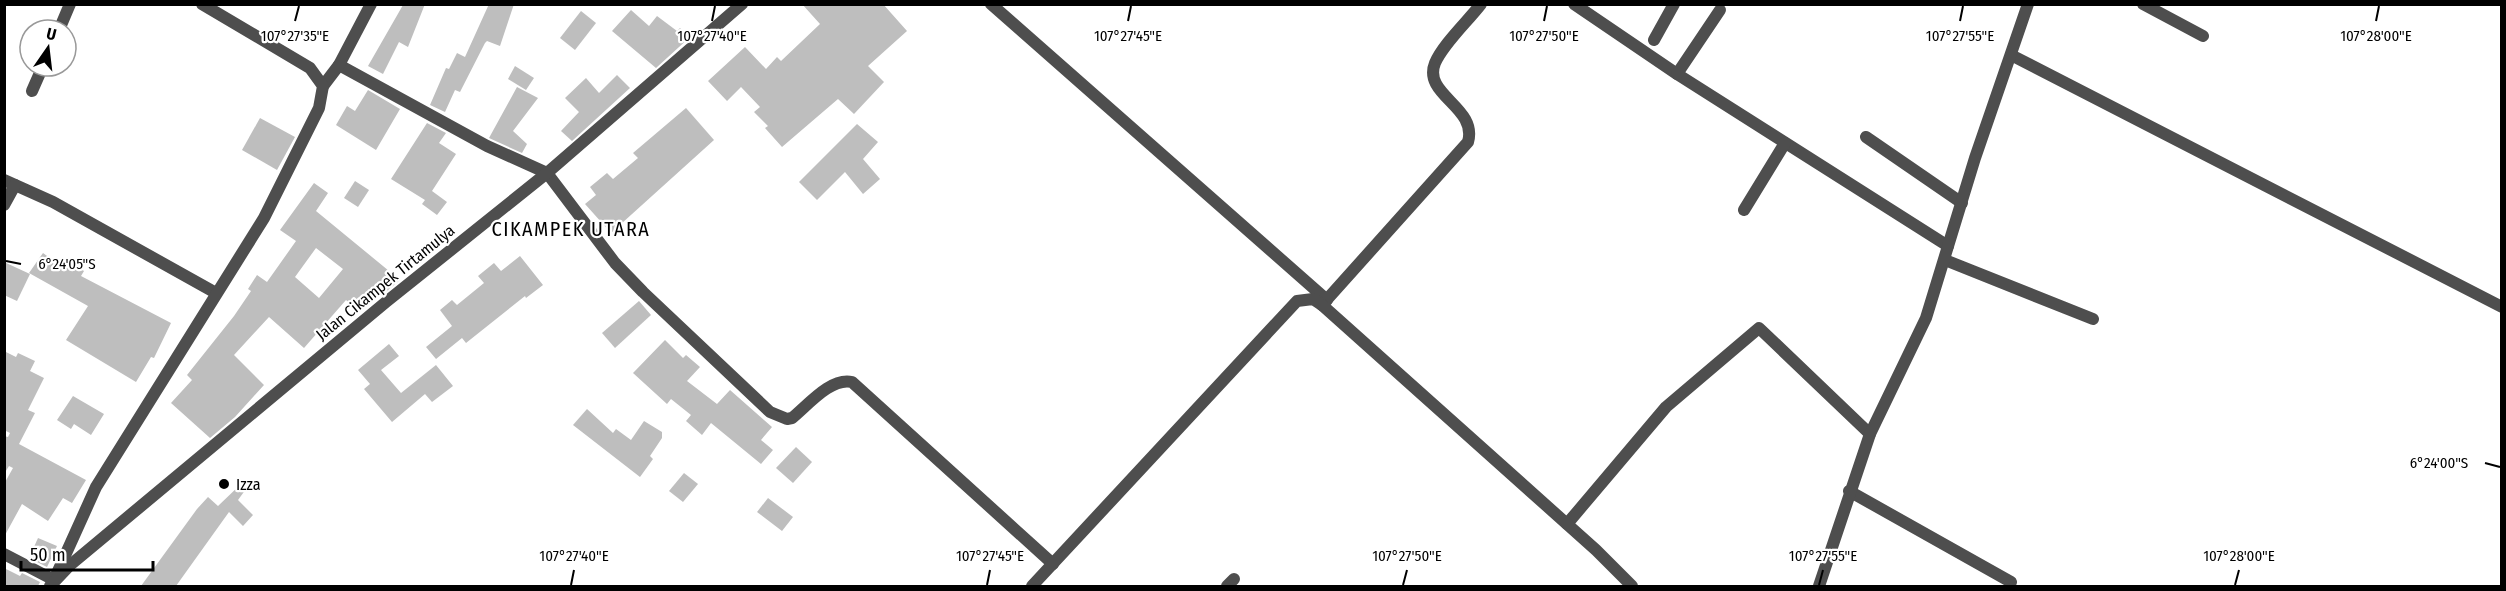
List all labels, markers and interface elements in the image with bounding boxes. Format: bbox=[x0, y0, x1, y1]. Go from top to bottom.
north arrow bbox=[18, 18, 78, 78]
text: U bbox=[45, 24, 58, 44]
text: 107°27'35"E bbox=[261, 27, 329, 45]
text: 107°27'40"E bbox=[677, 27, 747, 45]
text: 107°27'45"E bbox=[1094, 27, 1162, 45]
text: 107°27'50"E bbox=[1509, 27, 1579, 45]
text: 107°27'55"E bbox=[1926, 27, 1994, 45]
text: 107°28'00"E bbox=[2340, 27, 2412, 45]
district label: CIKAMPEK UTARA bbox=[492, 217, 650, 241]
street label: Jalan Cikampek Tirtamulya bbox=[312, 221, 459, 344]
text: 6°24'05"S bbox=[38, 255, 96, 273]
text: 6°24'00"S bbox=[2410, 454, 2468, 472]
place label: Izza bbox=[236, 475, 261, 494]
marker: Izza bbox=[217, 477, 231, 491]
scale bar bbox=[21, 534, 153, 572]
text: 50 m bbox=[30, 544, 66, 566]
text: 107°27'40"E bbox=[539, 547, 609, 565]
text: 107°27'45"E bbox=[956, 547, 1024, 565]
text: 107°27'50"E bbox=[1372, 547, 1442, 565]
text: 107°27'55"E bbox=[1789, 547, 1857, 565]
text: 107°28'00"E bbox=[2203, 547, 2275, 565]

